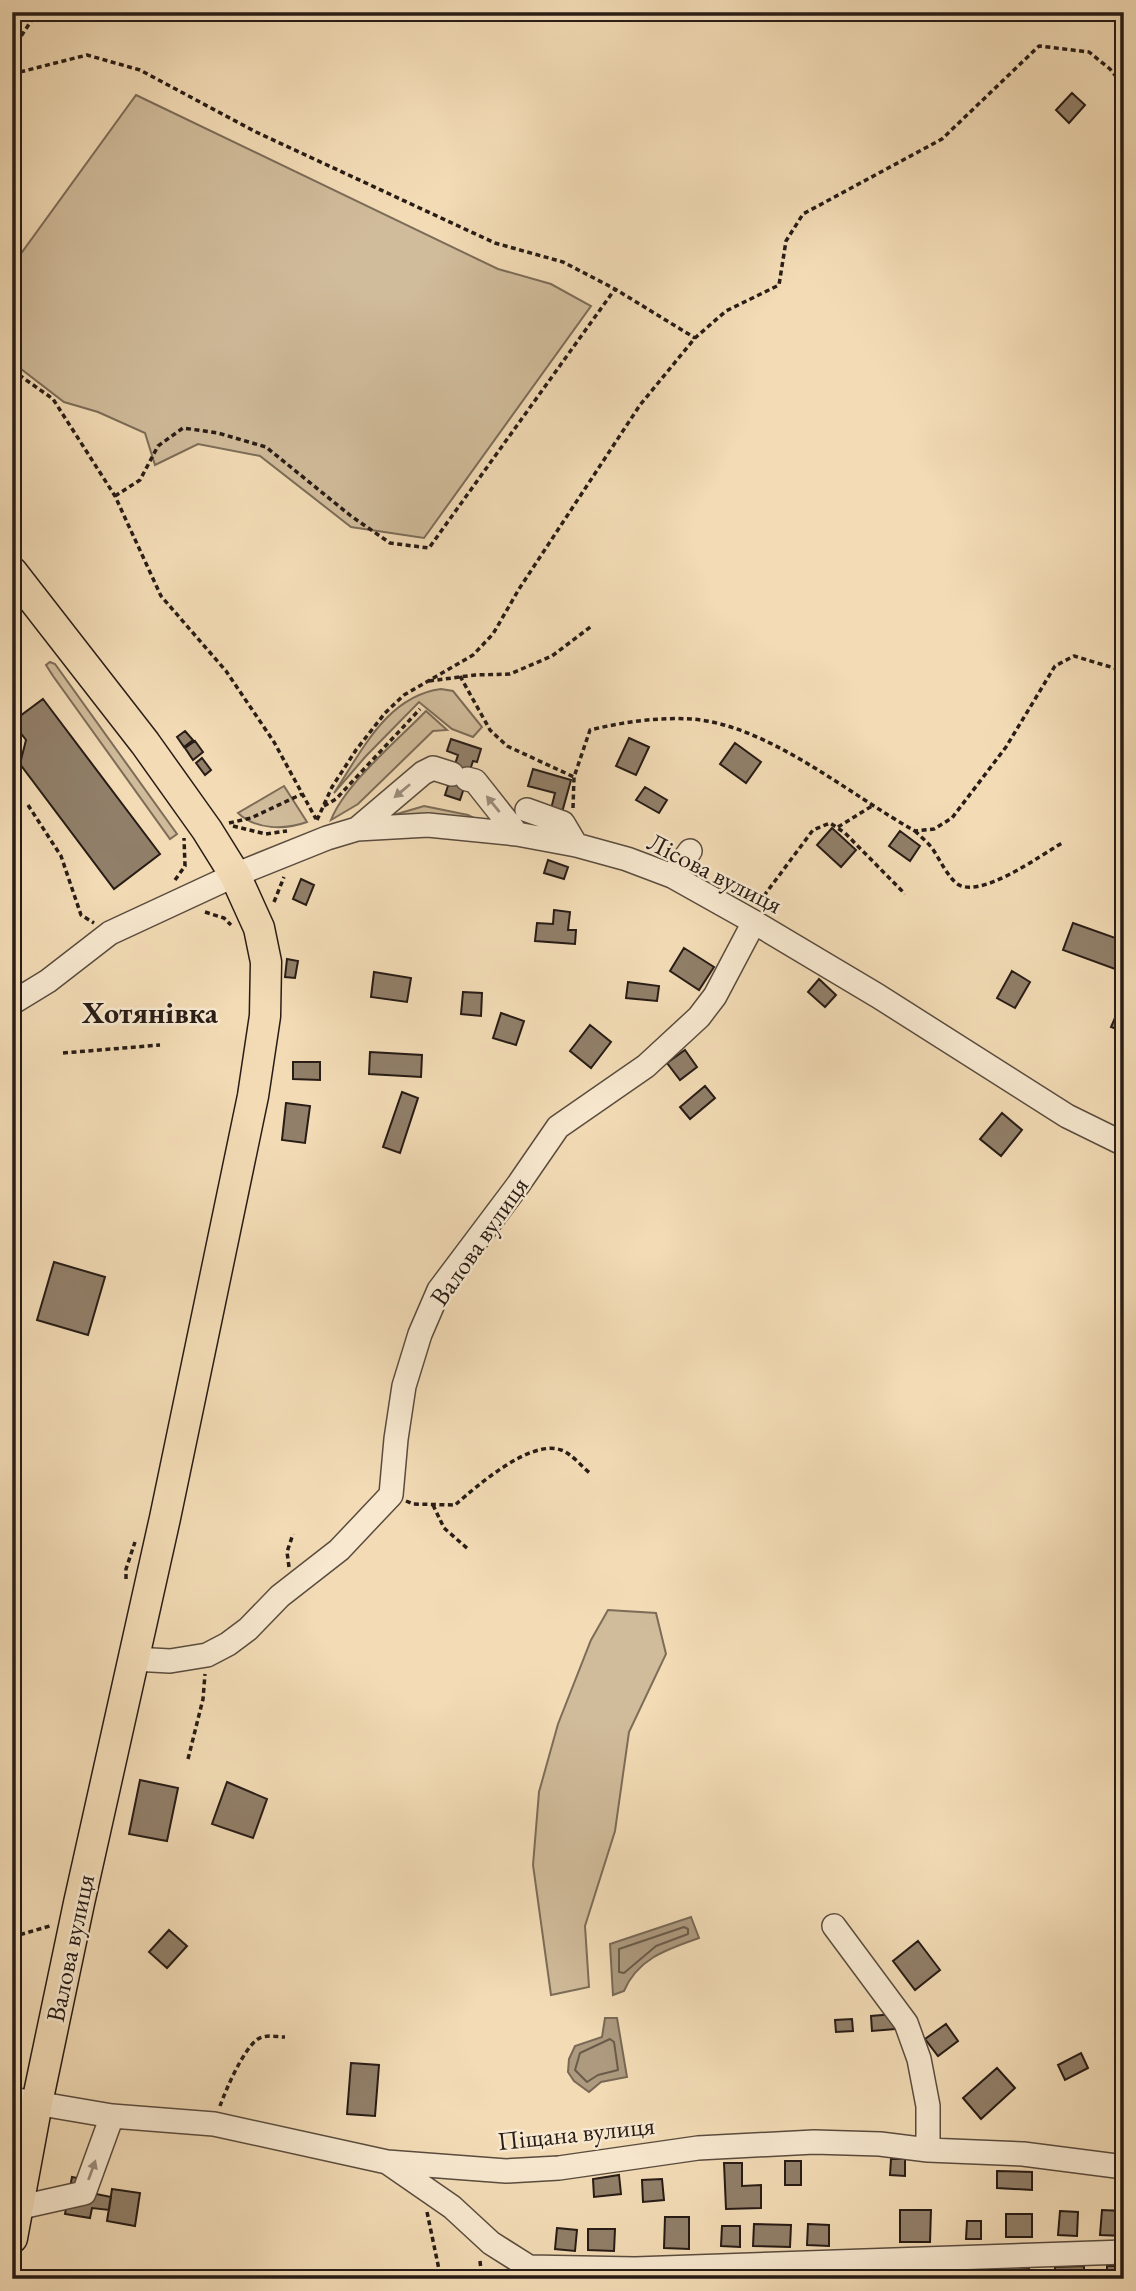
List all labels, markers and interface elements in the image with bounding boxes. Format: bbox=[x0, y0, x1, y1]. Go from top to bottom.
one-way arrow bbox=[393, 783, 410, 798]
one-way arrow bbox=[486, 796, 501, 814]
street label: Лісова вулиця bbox=[642, 824, 788, 922]
district label: Хотянівка bbox=[81, 993, 219, 1032]
street label: Валова вулиця bbox=[422, 1170, 536, 1312]
street label: Валова вулиця bbox=[38, 1871, 102, 2025]
street label: Піщана вулиця bbox=[496, 2108, 656, 2158]
one-way arrow bbox=[87, 2160, 98, 2181]

